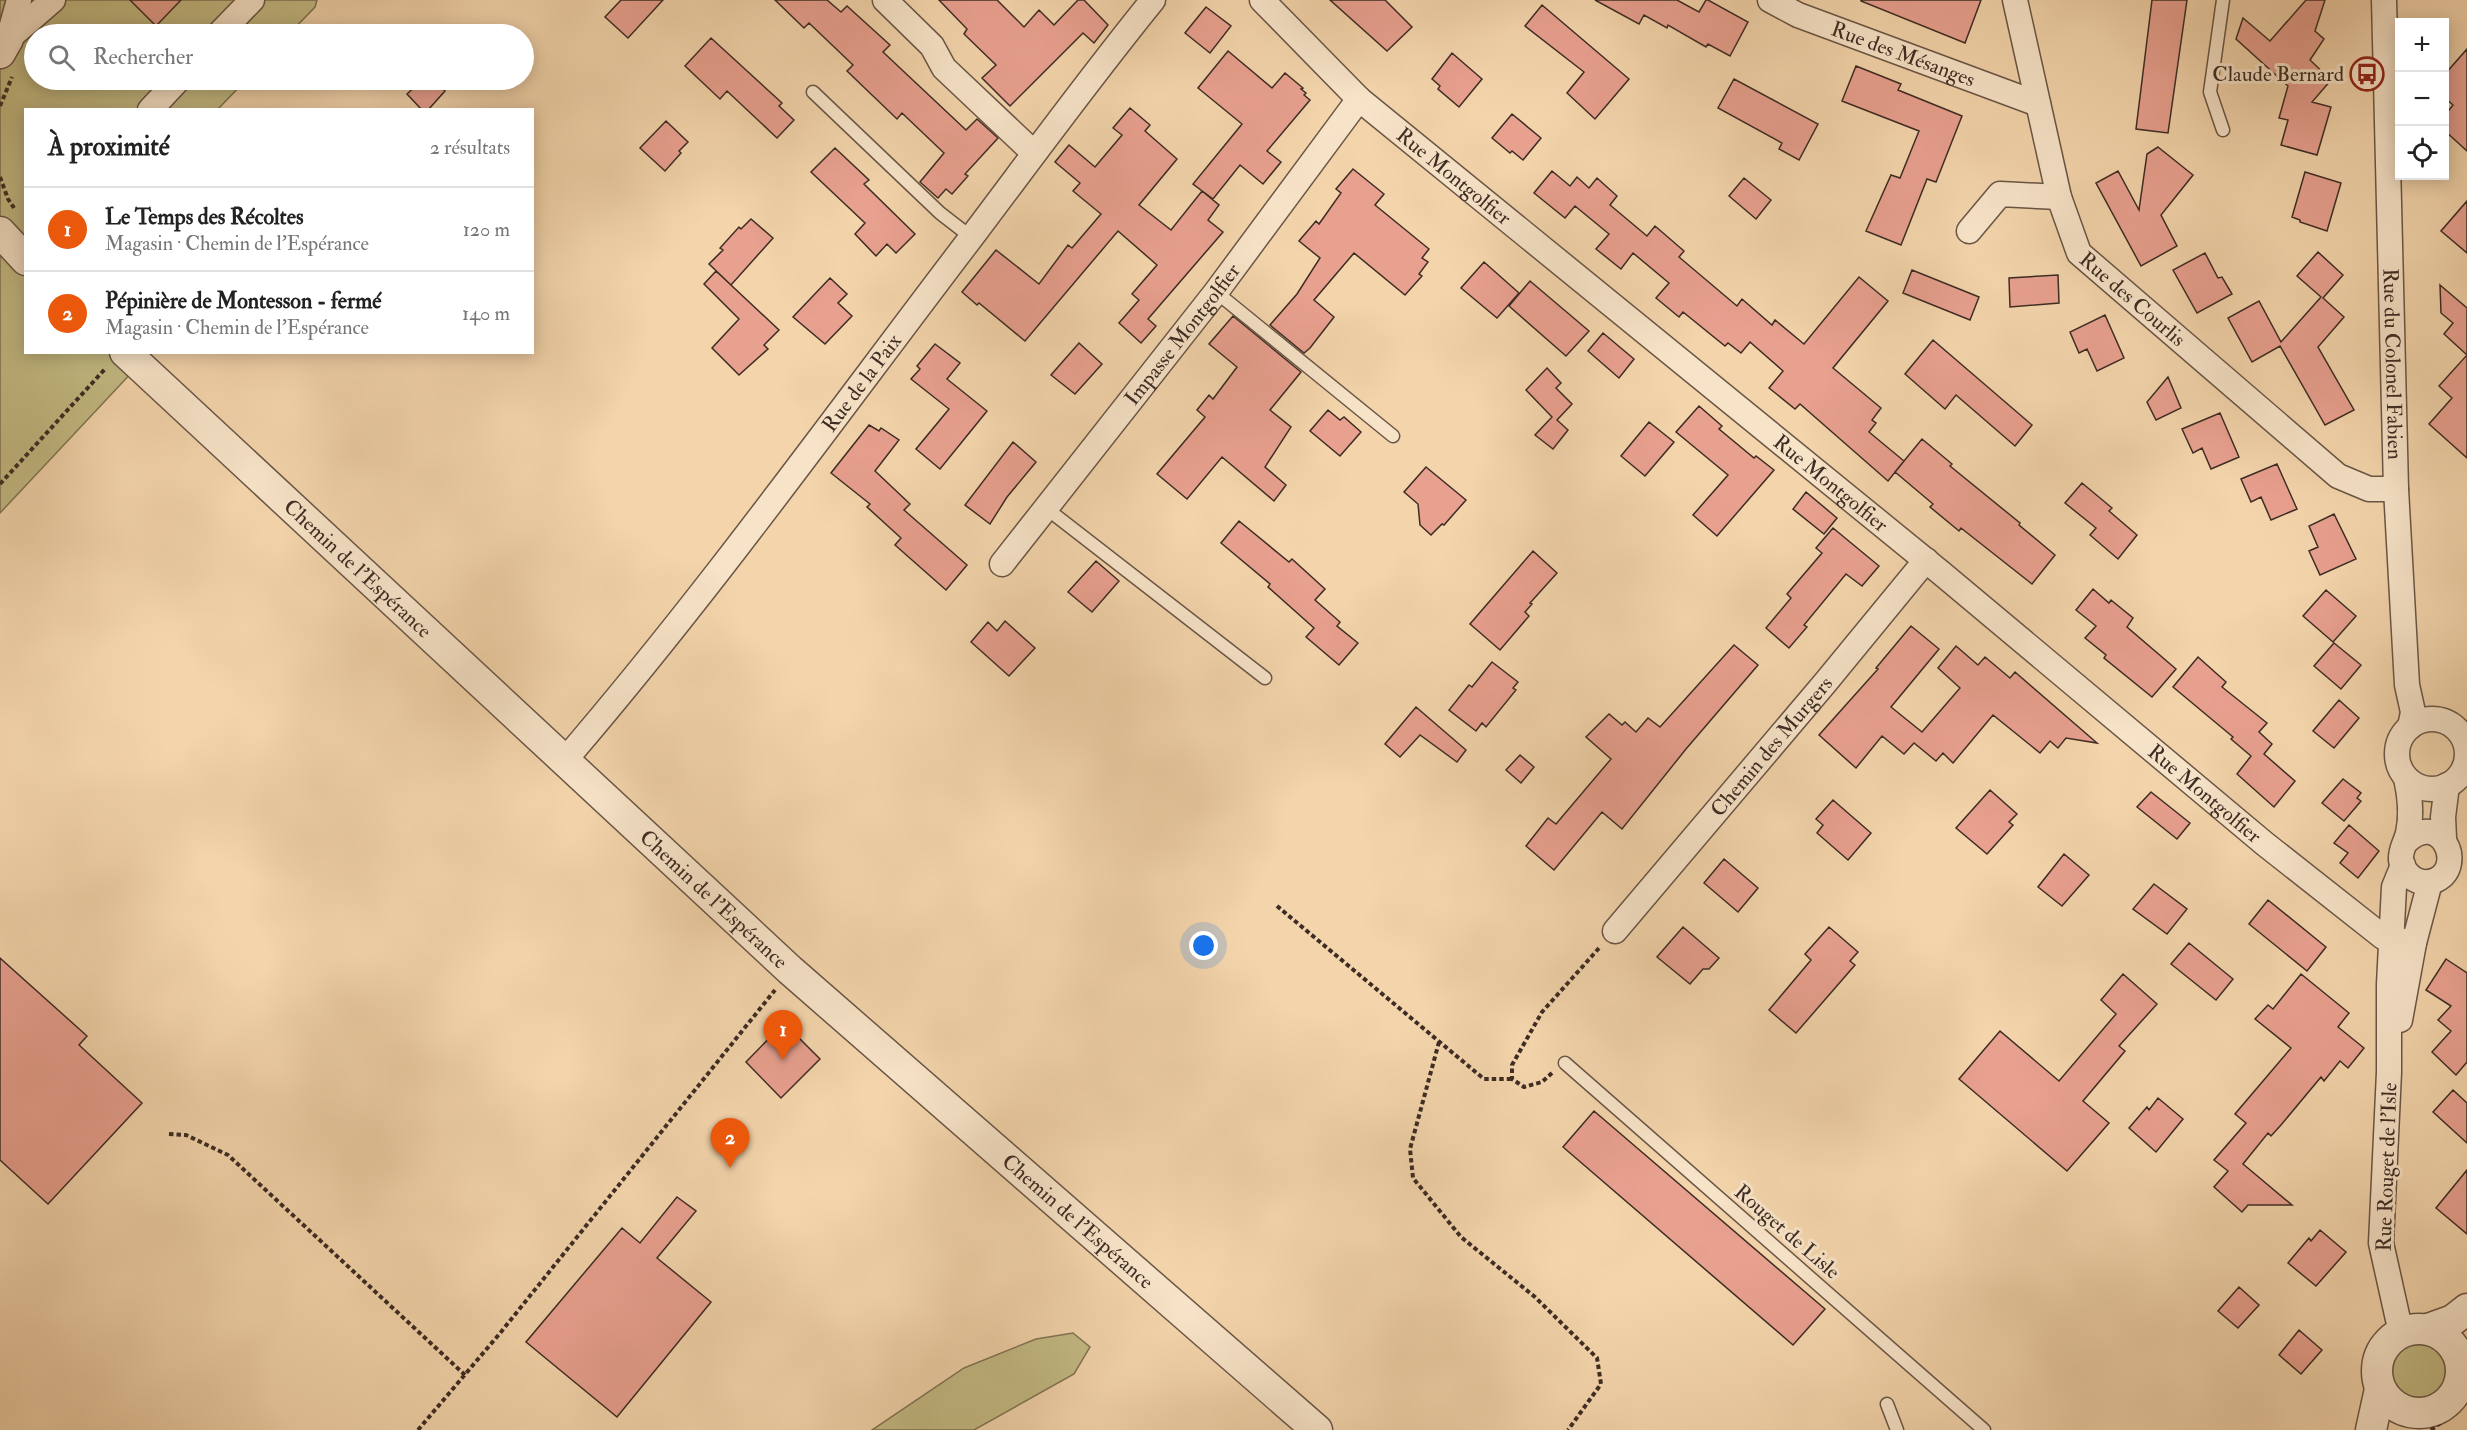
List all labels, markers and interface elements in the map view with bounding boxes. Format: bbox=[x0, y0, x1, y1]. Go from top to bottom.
street label: Rue des Mésanges bbox=[1828, 15, 1979, 93]
map controls bbox=[2395, 18, 2449, 180]
button: + bbox=[2395, 18, 2449, 72]
search box bbox=[24, 24, 534, 90]
icon: search bbox=[45, 41, 78, 74]
text: Rechercher bbox=[93, 43, 193, 71]
bus stop icon: Claude Bernard bbox=[2349, 56, 2385, 92]
place label: Claude Bernard bbox=[2212, 61, 2345, 88]
button: − bbox=[2395, 72, 2449, 126]
street label: Rue Montgolfier bbox=[1391, 121, 1517, 231]
button: locate bbox=[2395, 126, 2449, 180]
text: À proximité bbox=[48, 131, 170, 163]
text: 2 résultats bbox=[430, 135, 510, 160]
text: Le Temps des Récoltes bbox=[105, 203, 303, 231]
text: 1 bbox=[64, 217, 71, 242]
text: 120 m bbox=[463, 217, 510, 242]
text: Magasin · Chemin de l'Espérance bbox=[105, 231, 369, 256]
street label: Rue des Courlis bbox=[2074, 246, 2191, 352]
street label: Impasse Montgolfier bbox=[1118, 258, 1246, 411]
street label: Rue du Colonel Fabien bbox=[2377, 268, 2409, 460]
text: Pépinière de Montesson - fermé bbox=[105, 287, 381, 315]
text: 2 bbox=[62, 301, 73, 326]
text: 140 m bbox=[462, 301, 510, 326]
text: Magasin · Chemin de l'Espérance bbox=[105, 315, 369, 340]
street label: Rue de la Paix bbox=[816, 328, 908, 437]
street label: Rue Montgolfier bbox=[1768, 428, 1894, 538]
street label: Chemin de l'Espérance bbox=[278, 493, 438, 644]
street label: Chemin des Murgers bbox=[1704, 671, 1839, 822]
street label: Rue Montgolfier bbox=[2142, 738, 2267, 849]
street label: Chemin de l'Espérance bbox=[634, 824, 794, 975]
your location bbox=[1189, 931, 1218, 960]
pin: 1 bbox=[764, 1010, 802, 1060]
street label: Rue Rouget de l'Isle bbox=[2371, 1082, 2403, 1252]
pin: 2 bbox=[710, 1118, 750, 1168]
street label: Chemin de l'Espérance bbox=[996, 1148, 1160, 1295]
street label: Rouget de Lisle bbox=[1728, 1179, 1846, 1286]

